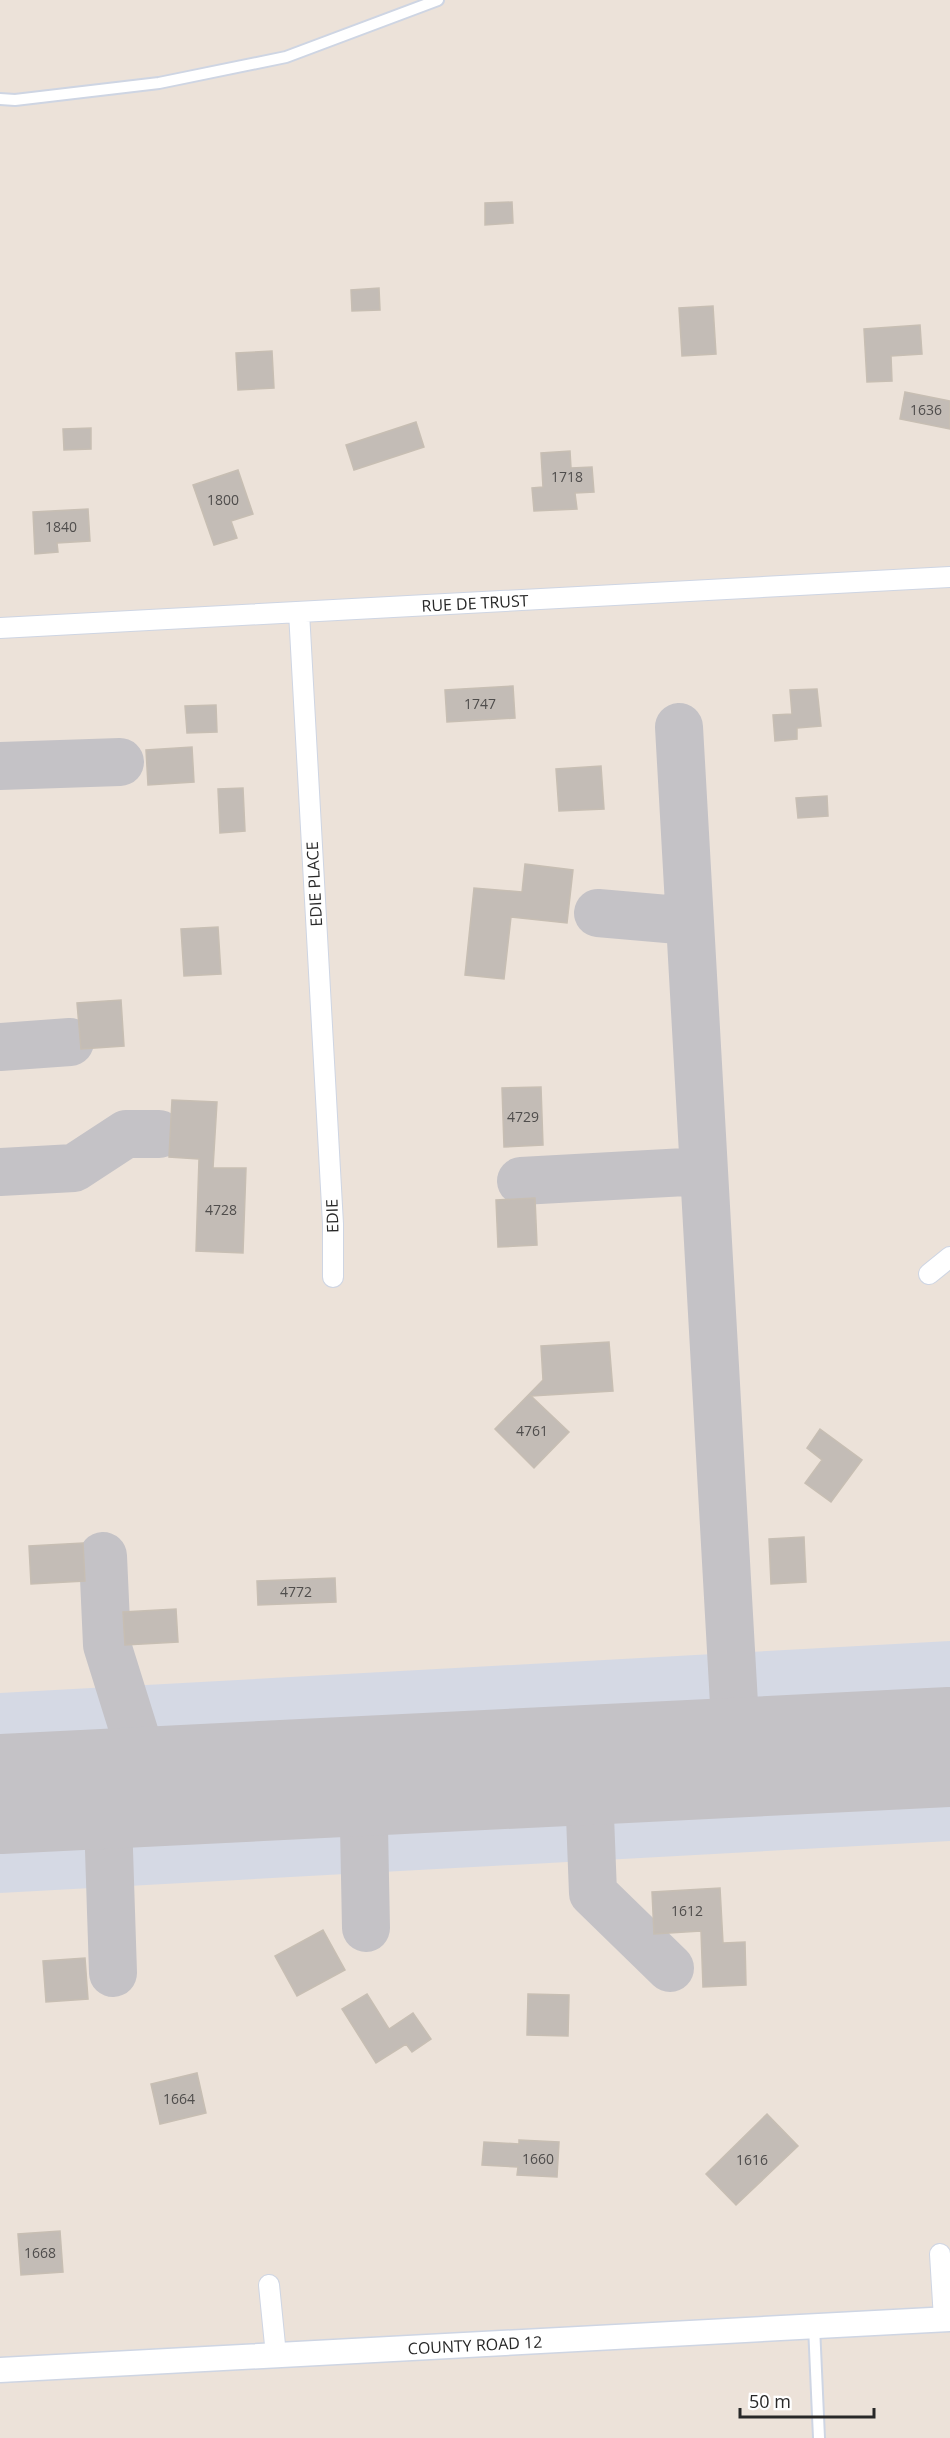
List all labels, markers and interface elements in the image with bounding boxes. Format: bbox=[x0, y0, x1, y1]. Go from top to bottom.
house number: 1636 bbox=[910, 400, 942, 419]
house number: 1718 bbox=[551, 467, 583, 486]
house number: 1800 bbox=[207, 490, 239, 509]
house number: 1840 bbox=[45, 517, 77, 536]
street label: RUE DE TRUST bbox=[421, 589, 529, 617]
house number: 1747 bbox=[464, 694, 496, 713]
street label: EDIE PLACE bbox=[301, 841, 327, 927]
house number: 4729 bbox=[507, 1107, 539, 1126]
street label: EDIE bbox=[320, 1199, 344, 1233]
house number: 4728 bbox=[205, 1200, 237, 1219]
house number: 4761 bbox=[516, 1421, 548, 1440]
house number: 4772 bbox=[280, 1582, 312, 1601]
house number: 1612 bbox=[671, 1901, 703, 1920]
house number: 1664 bbox=[163, 2089, 195, 2108]
house number: 1660 bbox=[522, 2149, 554, 2168]
house number: 1616 bbox=[736, 2150, 768, 2169]
house number: 1668 bbox=[24, 2243, 56, 2262]
street label: COUNTY ROAD 12 bbox=[407, 2330, 543, 2360]
scale bar bbox=[740, 2381, 874, 2419]
text: 50 m bbox=[749, 2389, 791, 2413]

